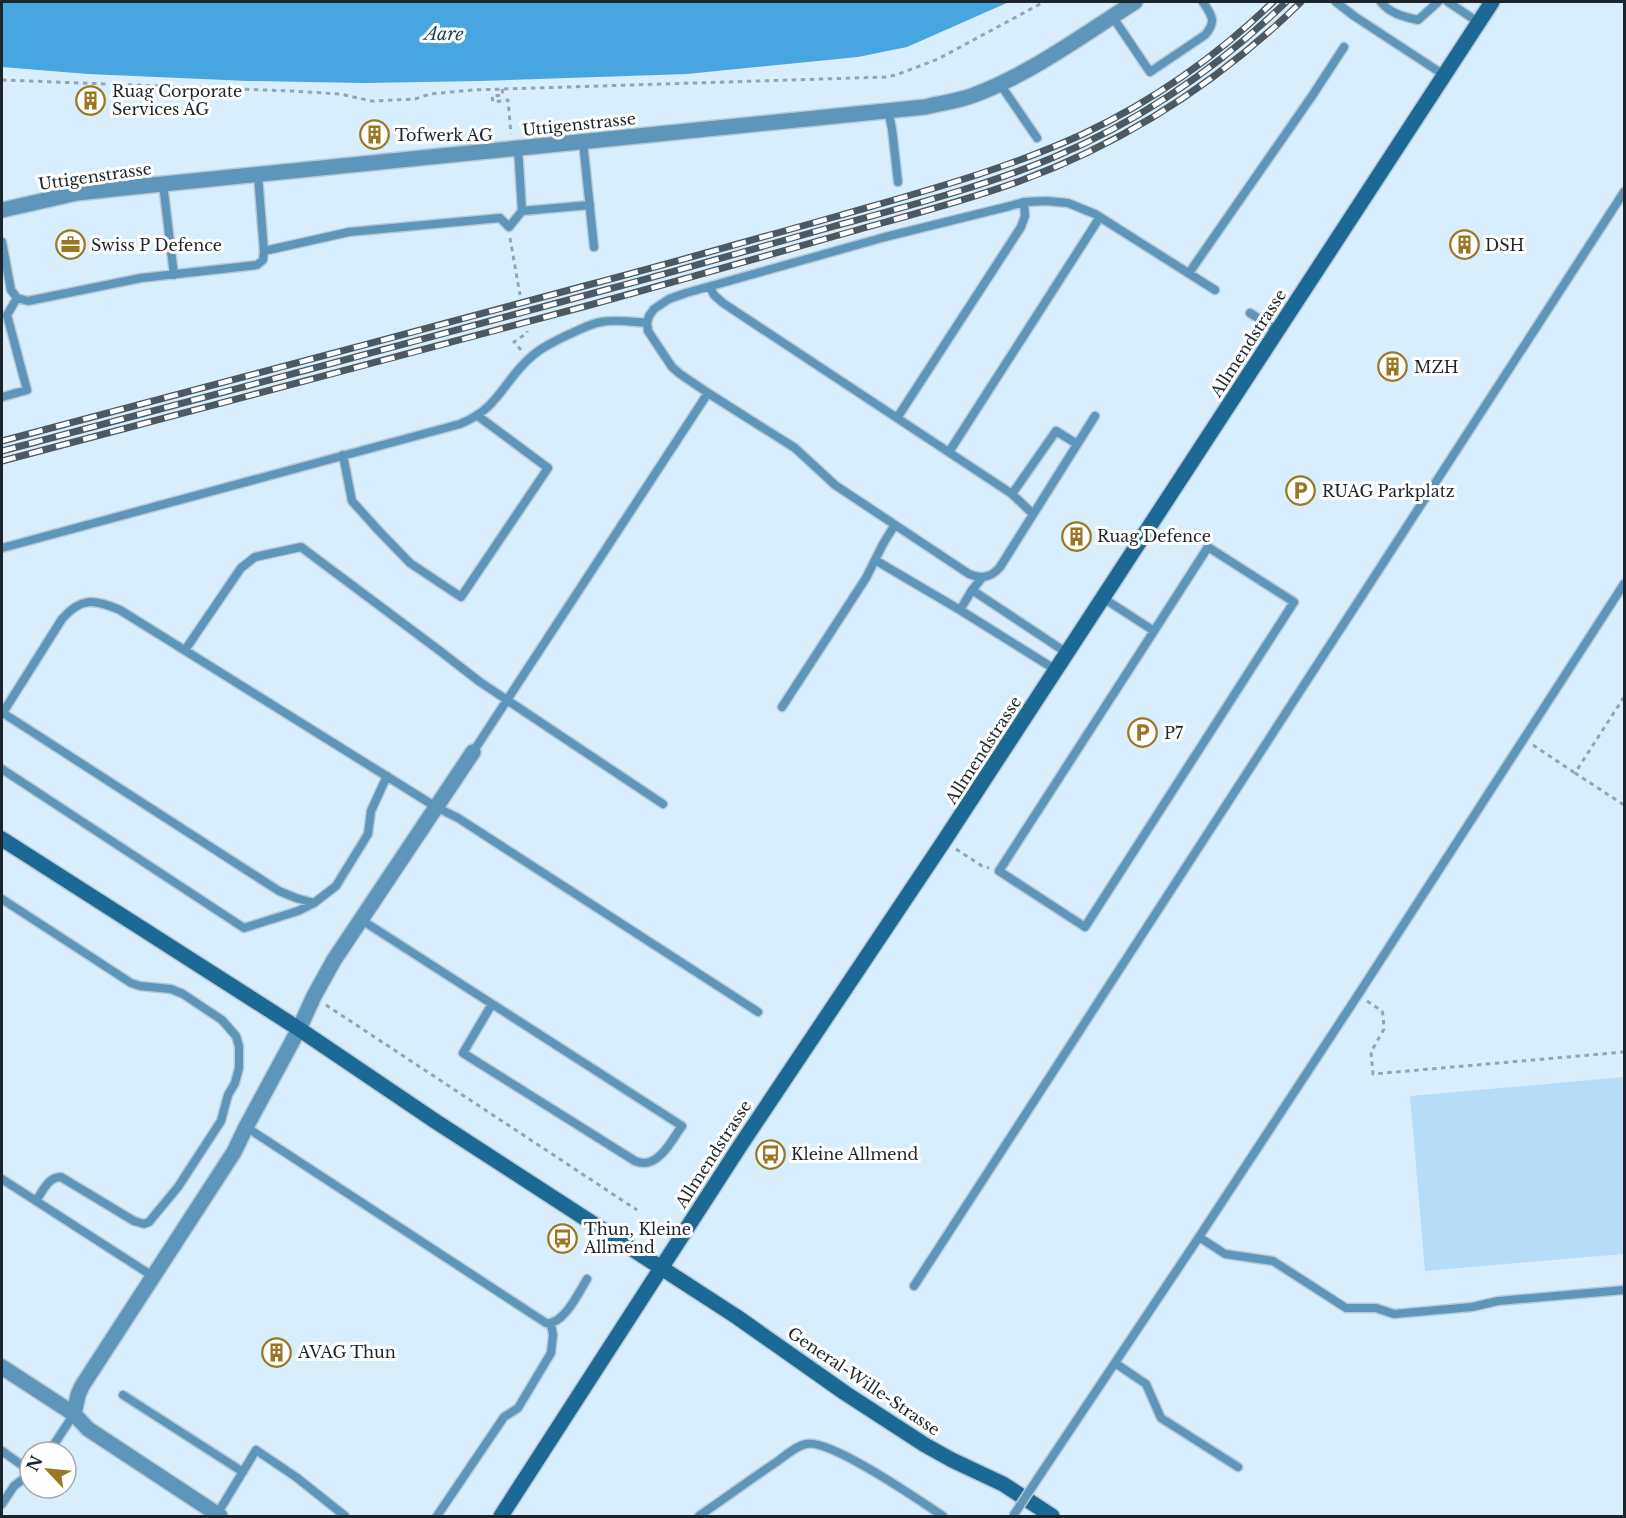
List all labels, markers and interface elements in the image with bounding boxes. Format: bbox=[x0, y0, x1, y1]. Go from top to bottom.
water label: Aare bbox=[422, 23, 464, 45]
place label: Ruag Corporate Services AG bbox=[112, 81, 242, 119]
building icon: Ruag Corporate Services AG bbox=[75, 84, 107, 116]
street label: Uttigenstrasse bbox=[521, 108, 637, 140]
building icon: Tofwerk AG bbox=[358, 119, 390, 151]
place label: Tofwerk AG bbox=[395, 125, 493, 145]
street label: Uttigenstrasse bbox=[37, 158, 153, 194]
office icon: Swiss P Defence bbox=[54, 229, 86, 261]
building icon: DSH bbox=[1448, 229, 1480, 261]
place label: Swiss P Defence bbox=[91, 235, 222, 255]
place label: DSH bbox=[1485, 235, 1524, 255]
street label: Allmendstrasse bbox=[1205, 285, 1290, 401]
building icon: MZH bbox=[1377, 351, 1409, 383]
place label: MZH bbox=[1414, 357, 1459, 377]
parking icon: RUAG Parkplatz bbox=[1285, 475, 1317, 507]
place label: RUAG Parkplatz bbox=[1322, 481, 1455, 501]
building icon: Ruag Defence bbox=[1060, 520, 1092, 552]
place label: Ruag Defence bbox=[1097, 526, 1211, 546]
street label: Allmendstrasse bbox=[940, 692, 1025, 808]
parking icon: P7 bbox=[1127, 717, 1159, 749]
place label: P7 bbox=[1164, 723, 1184, 743]
street label: Allmendstrasse bbox=[670, 1096, 755, 1212]
bus stop icon: Kleine Allmend bbox=[754, 1138, 786, 1170]
place label: Kleine Allmend bbox=[791, 1144, 919, 1164]
place label: Thun, Kleine Allmend bbox=[583, 1219, 691, 1257]
bus stop icon: Thun, Kleine Allmend bbox=[547, 1222, 579, 1254]
street label: General-Wille-Strasse bbox=[784, 1323, 944, 1439]
building icon: AVAG Thun bbox=[261, 1336, 293, 1368]
place label: AVAG Thun bbox=[297, 1342, 396, 1362]
north arrow bbox=[18, 1440, 78, 1500]
text: N bbox=[22, 1452, 47, 1475]

